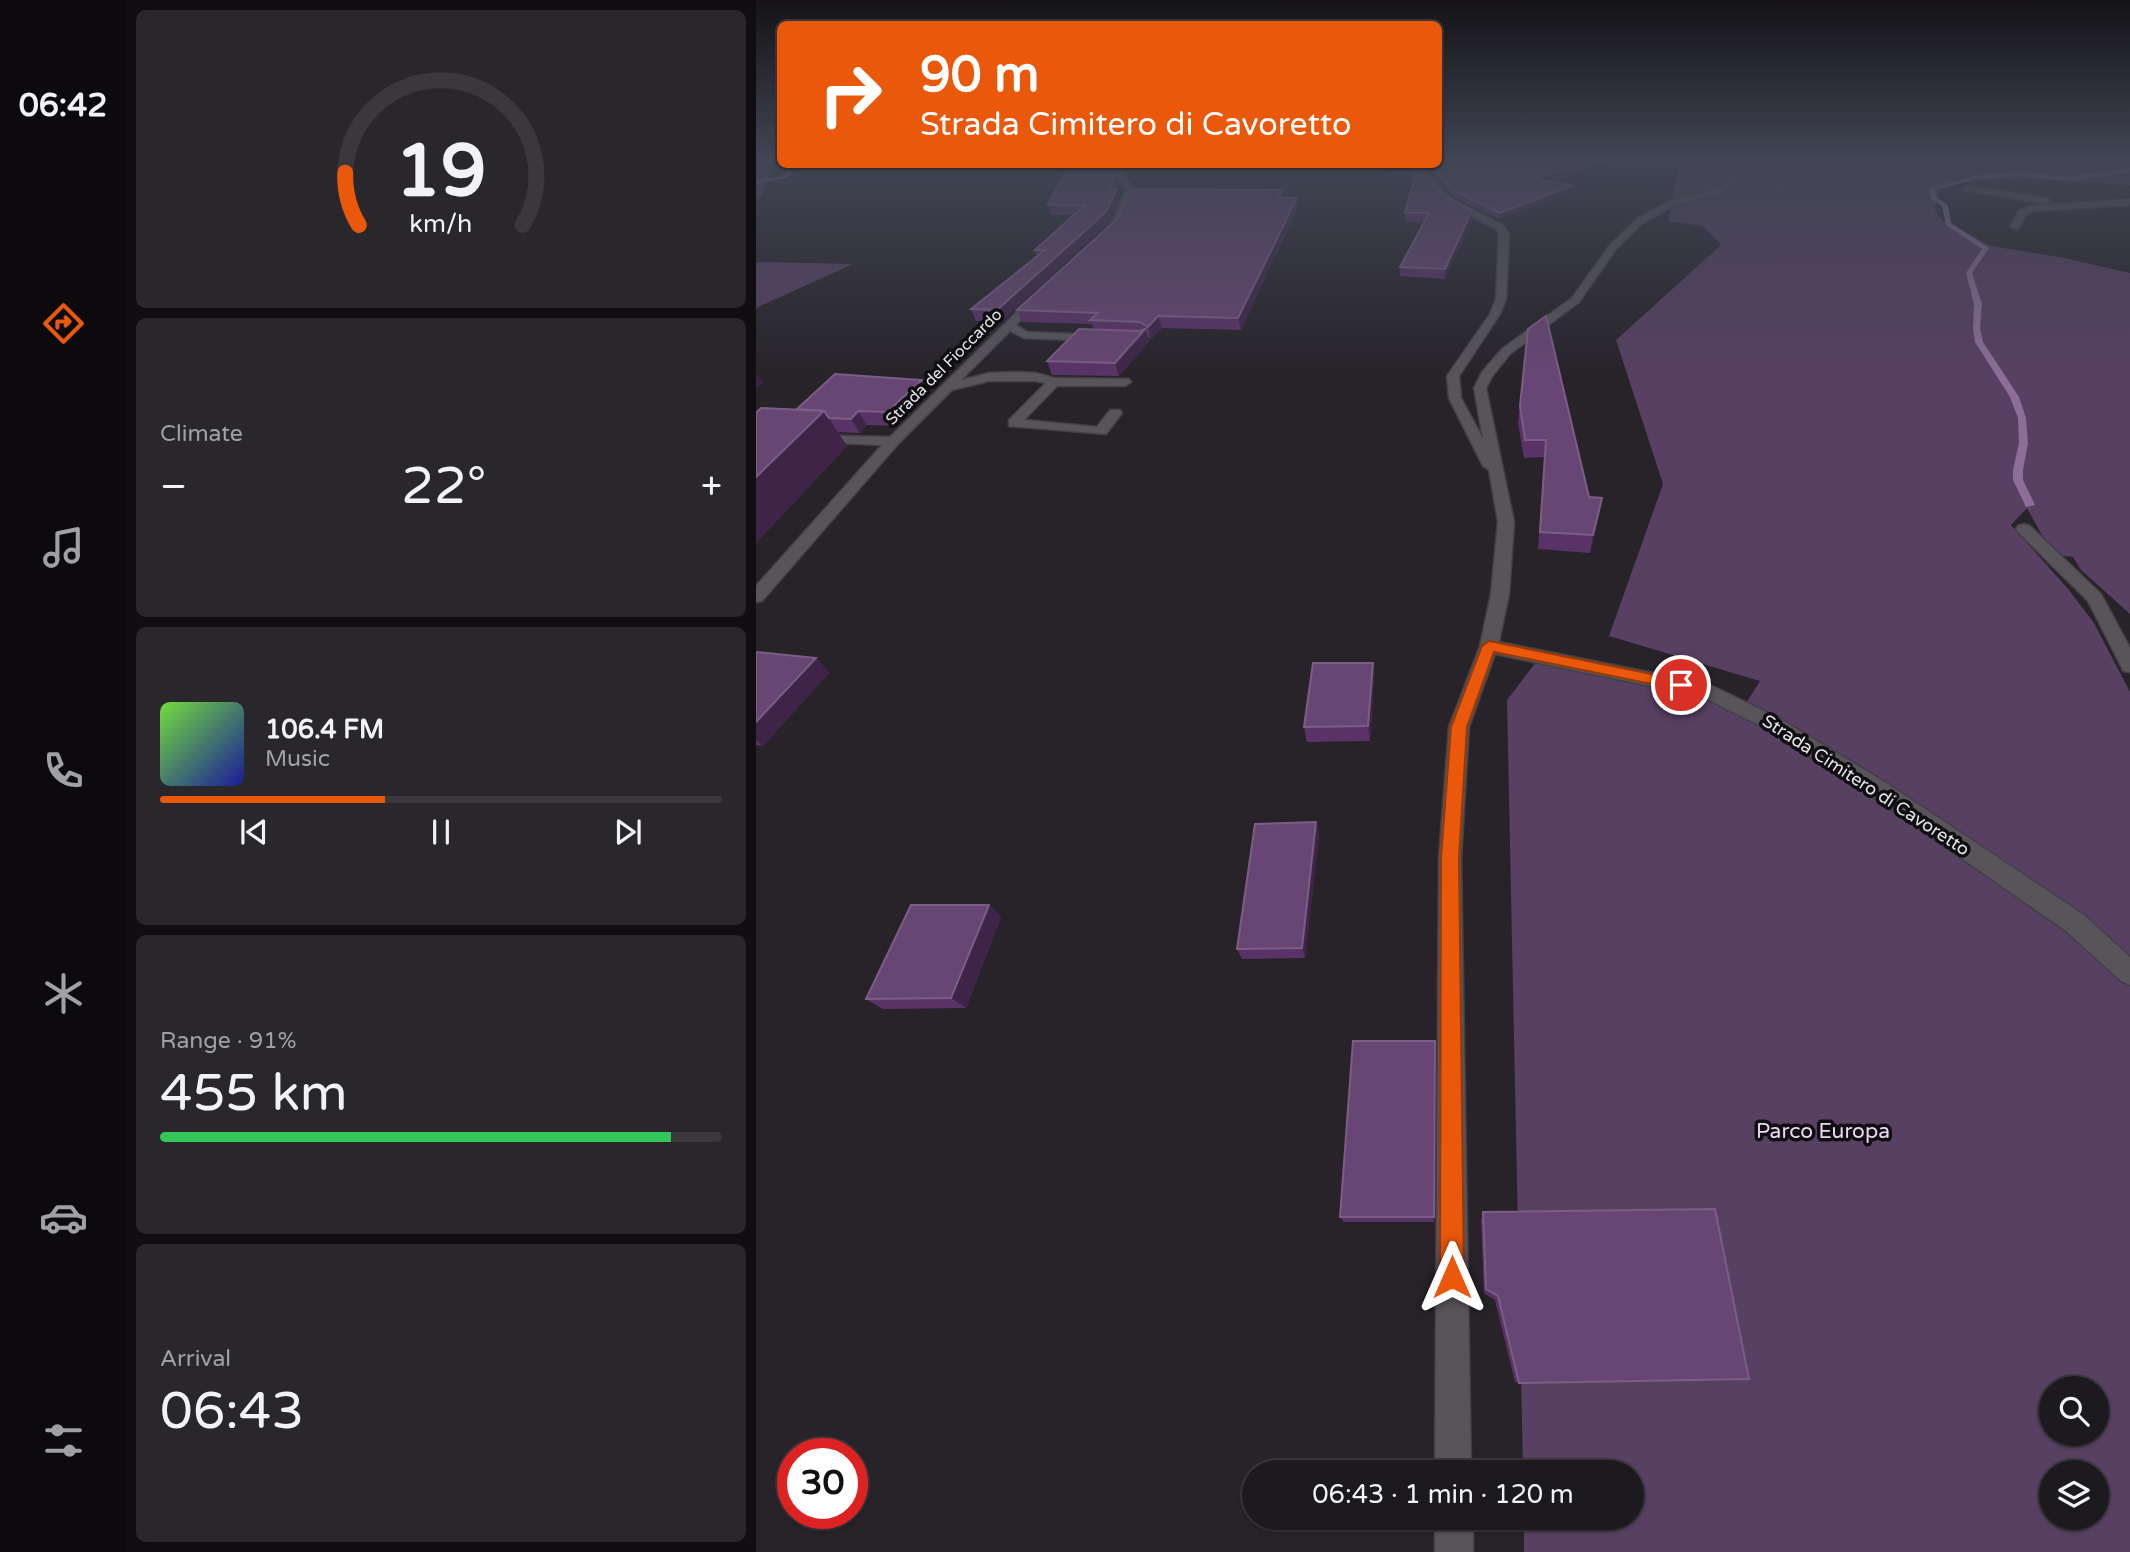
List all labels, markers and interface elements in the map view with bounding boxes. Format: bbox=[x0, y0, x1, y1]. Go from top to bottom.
text: 90 m bbox=[920, 46, 1039, 105]
icon: right bbox=[805, 49, 896, 140]
text: 06:42 bbox=[19, 87, 107, 125]
text: Strada Cimitero di Cavoretto bbox=[920, 106, 1351, 144]
text: 19 bbox=[395, 129, 487, 217]
text: km/h bbox=[410, 209, 472, 239]
icon: directions bbox=[39, 299, 88, 348]
street label: Strada del Fioccardo bbox=[882, 305, 1006, 429]
text: Climate bbox=[160, 420, 243, 448]
text: 22° bbox=[401, 455, 486, 518]
text: − bbox=[160, 464, 187, 510]
text: + bbox=[701, 464, 722, 510]
icon: music bbox=[39, 523, 88, 572]
pin bbox=[1651, 655, 1711, 715]
icon: arrive bbox=[1662, 666, 1700, 704]
street label: Strada Cimitero di Cavoretto bbox=[1758, 710, 1974, 860]
text: 106.4 FM bbox=[265, 714, 384, 745]
text: Music bbox=[265, 745, 330, 773]
icon: phone bbox=[39, 746, 88, 795]
icon: previous bbox=[235, 813, 273, 851]
icon: pause bbox=[422, 813, 460, 851]
icon: next bbox=[609, 813, 647, 851]
icon: climate bbox=[39, 969, 88, 1018]
text: Range · 91% bbox=[160, 1027, 296, 1055]
text: 455 km bbox=[160, 1062, 348, 1125]
park label: Parco Europa bbox=[1756, 1119, 1890, 1144]
icon: car bbox=[39, 1193, 88, 1242]
position arrow bbox=[1415, 1240, 1489, 1314]
text: Arrival bbox=[160, 1345, 231, 1373]
map controls bbox=[2039, 1376, 2109, 1530]
button: search bbox=[2039, 1376, 2109, 1446]
text: 06:43 bbox=[160, 1380, 304, 1443]
icon: filters bbox=[39, 1416, 88, 1465]
speed limit sign: 30 bbox=[777, 1438, 868, 1529]
button: layers bbox=[2039, 1460, 2109, 1530]
text: 06:43 · 1 min · 120 m bbox=[1312, 1479, 1574, 1510]

